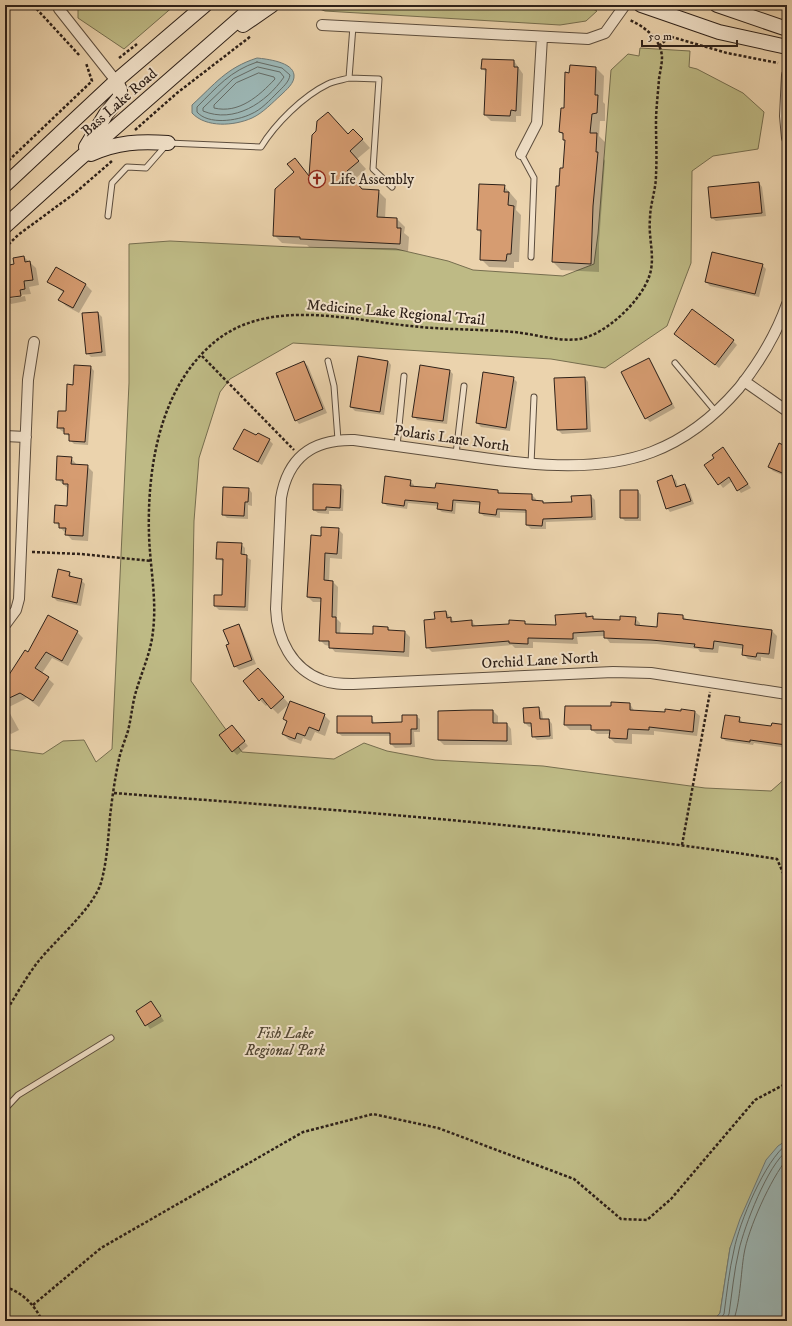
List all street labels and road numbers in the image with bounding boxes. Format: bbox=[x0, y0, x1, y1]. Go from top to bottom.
street label: Bass Lake Road bbox=[78, 64, 161, 140]
street label: Medicine Lake Regional Trail bbox=[306, 295, 487, 330]
street label: Polaris Lane North bbox=[393, 421, 511, 456]
street label: Orchid Lane North bbox=[481, 648, 599, 673]

